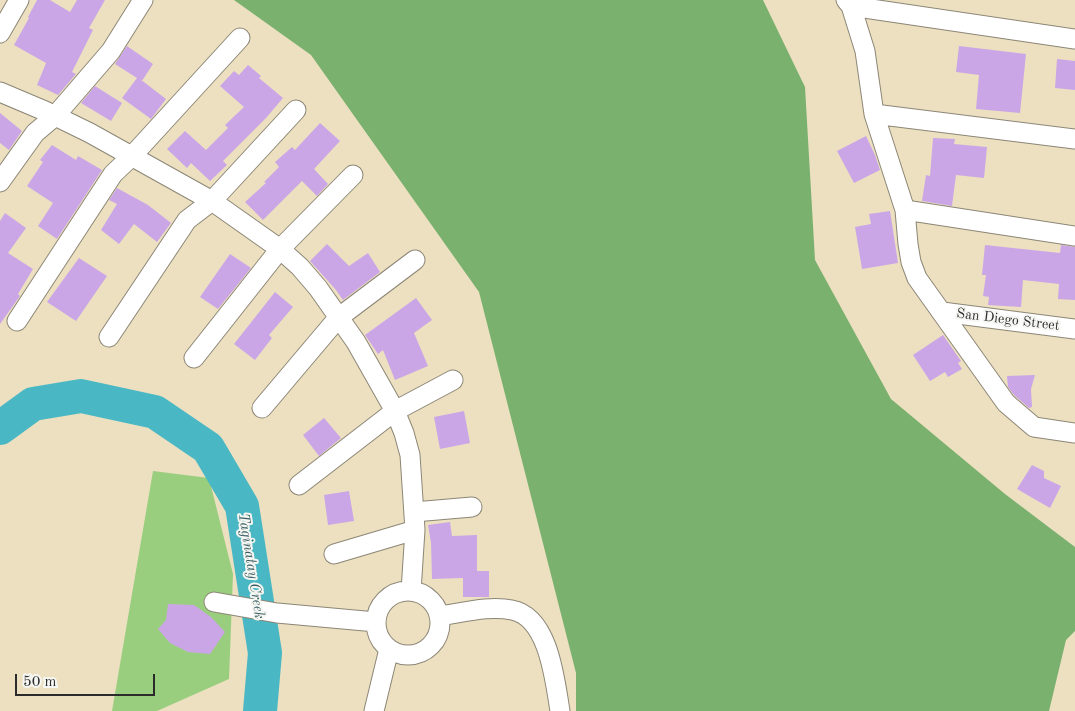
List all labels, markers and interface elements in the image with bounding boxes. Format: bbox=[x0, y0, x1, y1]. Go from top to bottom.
street label: San Diego Street bbox=[955, 305, 1061, 335]
water label: Taginatay Creek bbox=[234, 512, 268, 620]
scale bar bbox=[18, 664, 158, 696]
text: 50 m bbox=[23, 675, 57, 690]

